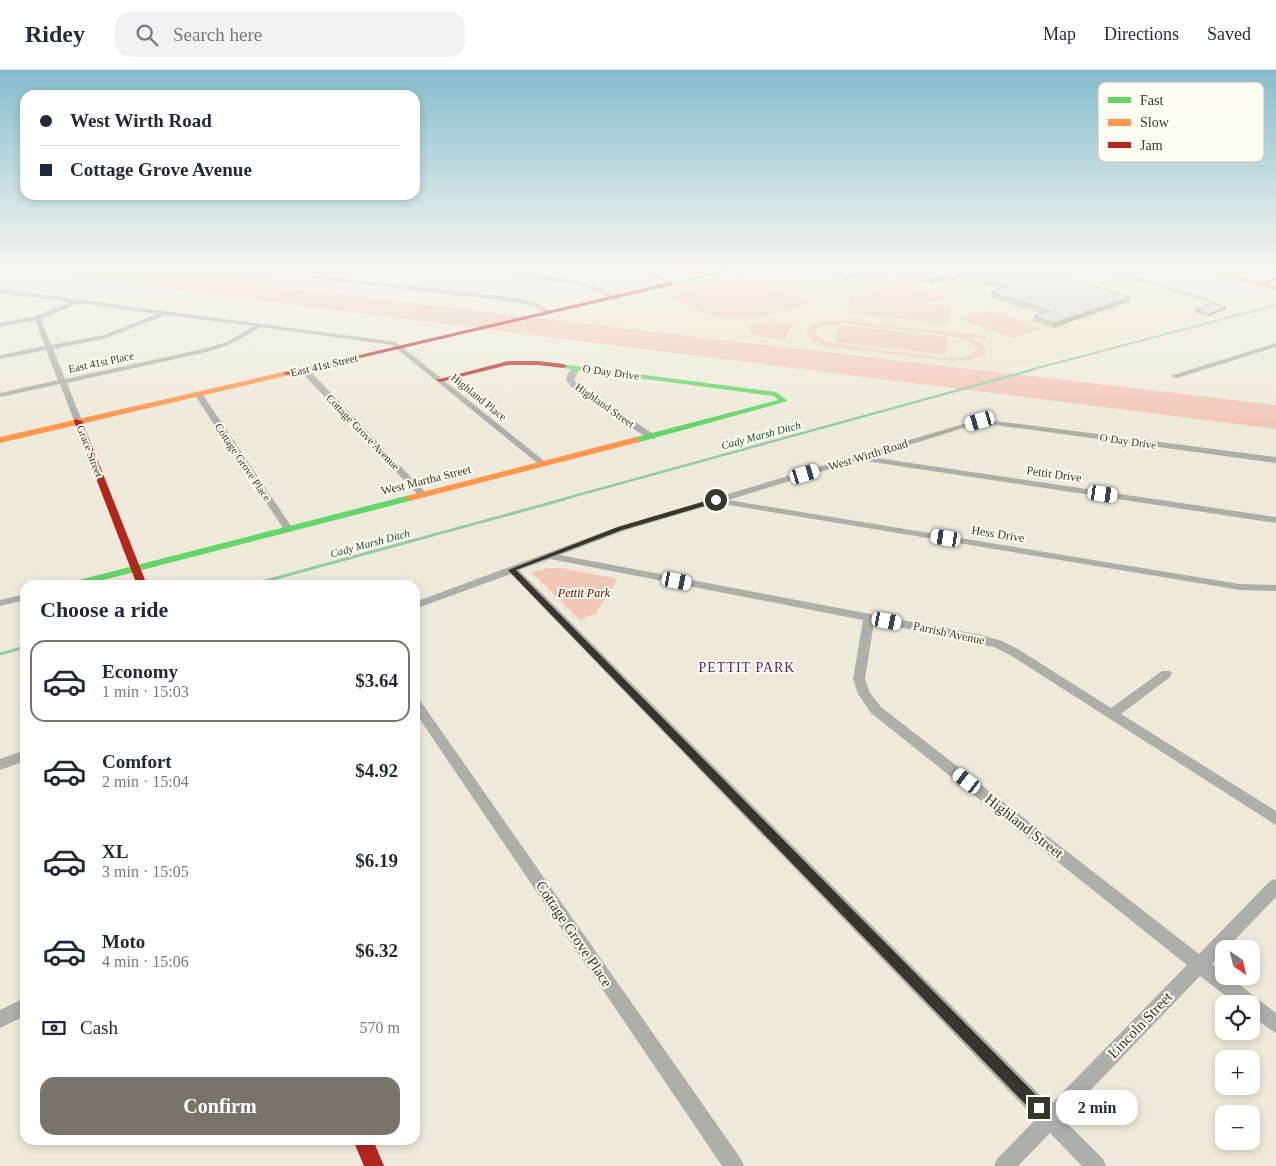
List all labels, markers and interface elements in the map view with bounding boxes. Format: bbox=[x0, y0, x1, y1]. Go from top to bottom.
search box bbox=[115, 12, 465, 57]
text: Ridey bbox=[25, 21, 85, 47]
icon: search bbox=[133, 21, 161, 49]
text: Search here bbox=[173, 24, 262, 45]
text: Map bbox=[1043, 24, 1076, 44]
text: Directions bbox=[1104, 24, 1179, 44]
text: Saved bbox=[1207, 24, 1251, 44]
legend bbox=[1098, 82, 1264, 162]
text: Fast bbox=[1140, 93, 1163, 108]
text: West Wirth Road bbox=[70, 110, 212, 131]
text: Slow bbox=[1140, 115, 1170, 130]
text: Jam bbox=[1140, 138, 1163, 153]
text: Cottage Grove Avenue bbox=[70, 159, 252, 180]
street label: East 41st Place bbox=[67, 349, 135, 375]
street label: East 41st Street bbox=[289, 351, 359, 379]
street label: O Day Drive bbox=[582, 362, 640, 382]
street label: Highland Place bbox=[449, 371, 509, 423]
street label: Highland Street bbox=[573, 380, 637, 430]
street label: Cottage Grove Avenue bbox=[324, 392, 402, 472]
car bbox=[963, 410, 996, 432]
water label: Cady Marsh Ditch bbox=[720, 418, 803, 451]
street label: Cottage Grove Place bbox=[213, 421, 273, 503]
street label: Grace Street bbox=[75, 423, 105, 479]
street label: O Day Drive bbox=[1099, 431, 1157, 451]
street label: West Wirth Road bbox=[827, 436, 909, 474]
street label: West Martha Street bbox=[380, 462, 473, 498]
car bbox=[788, 462, 821, 486]
street label: Pettit Drive bbox=[1025, 463, 1083, 485]
car bbox=[1087, 484, 1118, 504]
route start bbox=[705, 489, 727, 511]
street label: Hess Drive bbox=[970, 523, 1026, 545]
water label: Cady Marsh Ditch bbox=[329, 526, 412, 559]
car bbox=[930, 528, 961, 548]
car bbox=[660, 571, 693, 591]
park label: Pettit Park bbox=[557, 586, 611, 600]
text: Choose a ride bbox=[40, 597, 168, 622]
car bbox=[870, 611, 903, 631]
street label: Parrish Avenue bbox=[912, 619, 986, 647]
icon: car bbox=[42, 659, 87, 704]
district label: PETTIT PARK bbox=[699, 660, 795, 675]
text: Economy bbox=[102, 661, 178, 682]
text: $3.64 bbox=[355, 670, 398, 691]
text: 1 min · 15:03 bbox=[102, 683, 189, 700]
icon: car bbox=[42, 749, 87, 794]
text: Comfort bbox=[102, 751, 172, 772]
text: $4.92 bbox=[355, 760, 398, 781]
car bbox=[950, 766, 983, 796]
text: 2 min · 15:04 bbox=[102, 773, 189, 790]
street label: Highland Street bbox=[982, 791, 1067, 862]
icon: car bbox=[42, 839, 87, 884]
text: XL bbox=[102, 841, 128, 862]
text: $6.19 bbox=[355, 850, 398, 871]
text: 3 min · 15:05 bbox=[102, 863, 189, 880]
street label: Cottage Grove Place bbox=[533, 878, 616, 990]
icon: car bbox=[42, 929, 87, 974]
text: Moto bbox=[102, 931, 145, 952]
text: $6.32 bbox=[355, 940, 398, 961]
north arrow bbox=[1215, 940, 1260, 985]
map controls bbox=[1215, 940, 1260, 1150]
text: 4 min · 15:06 bbox=[102, 953, 189, 970]
street label: Lincoln Street bbox=[1105, 988, 1176, 1061]
button: locate bbox=[1215, 995, 1260, 1040]
icon: cash bbox=[40, 1014, 68, 1042]
text: Cash bbox=[80, 1017, 118, 1038]
text: 570 m bbox=[360, 1019, 400, 1036]
button: + bbox=[1215, 1050, 1260, 1095]
button: Confirm bbox=[40, 1077, 400, 1135]
callout: 2 min bbox=[1056, 1090, 1139, 1126]
route end bbox=[1028, 1097, 1050, 1119]
text: 2 min bbox=[1078, 1099, 1116, 1116]
button: − bbox=[1215, 1105, 1260, 1150]

